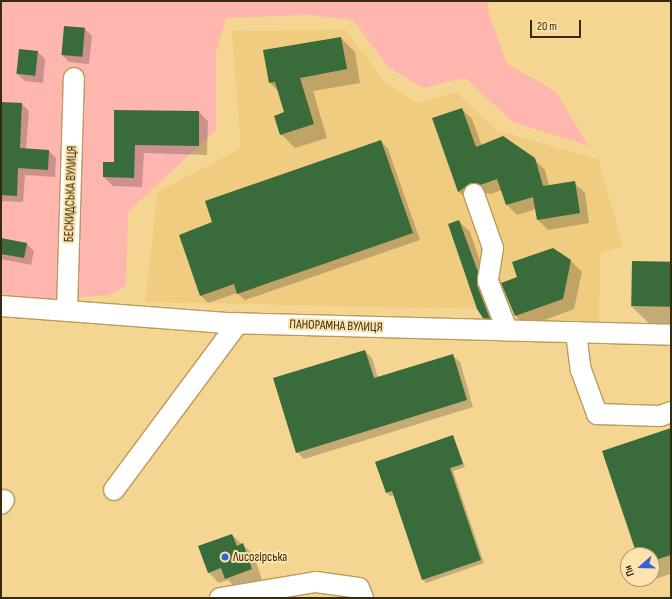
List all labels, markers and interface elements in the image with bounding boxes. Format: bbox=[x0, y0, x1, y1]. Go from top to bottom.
scale bar bbox=[532, 12, 583, 38]
text: 20 m bbox=[537, 19, 557, 34]
street label: БЕСКИДСЬКА ВУЛИЦЯ bbox=[62, 145, 80, 243]
street label: ПАНОРАМНА ВУЛИЦЯ bbox=[289, 317, 383, 335]
north arrow bbox=[620, 547, 660, 587]
place label: Лисогірська bbox=[233, 549, 287, 565]
marker: Лисогірська bbox=[220, 552, 230, 562]
text: Пн bbox=[621, 564, 637, 578]

